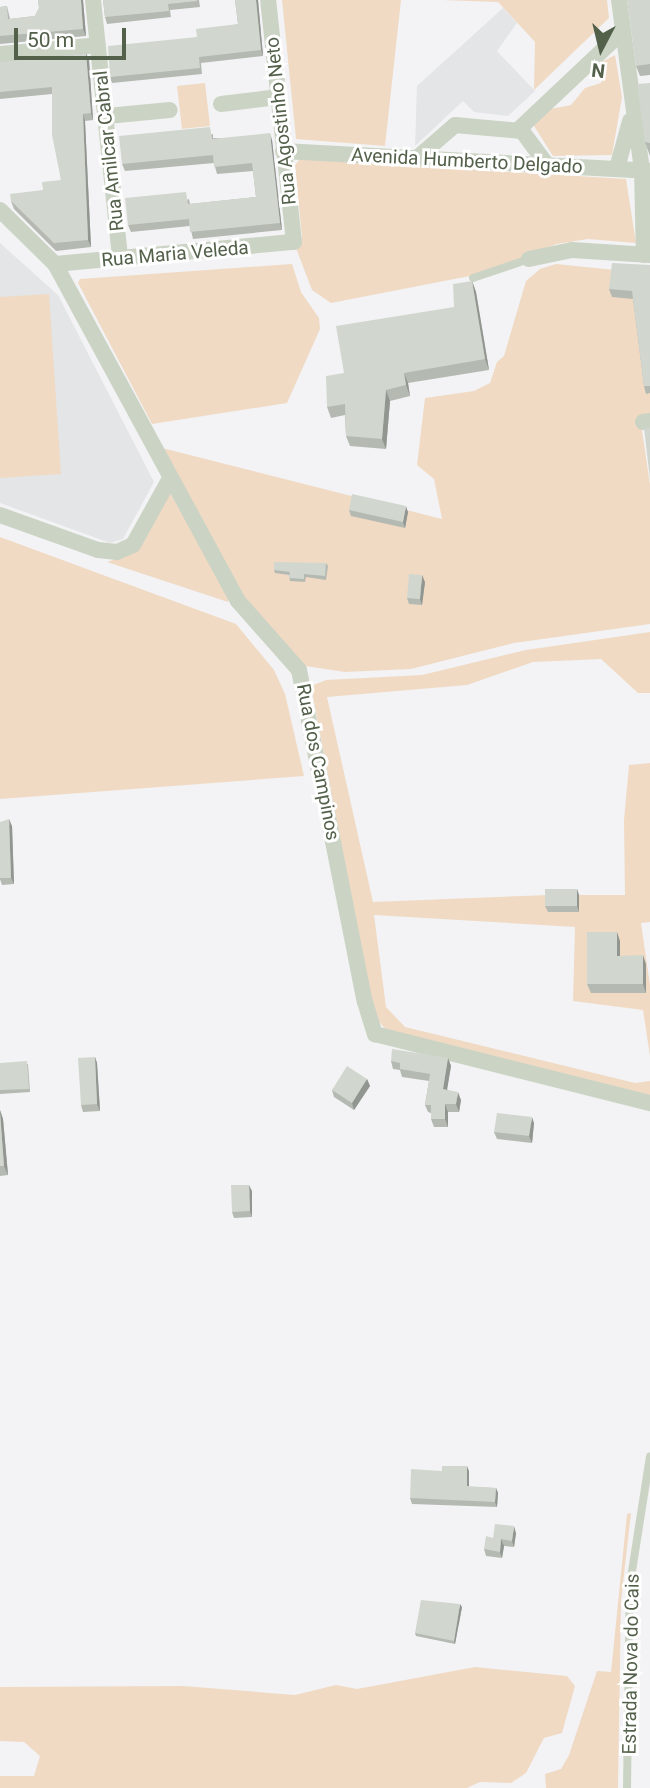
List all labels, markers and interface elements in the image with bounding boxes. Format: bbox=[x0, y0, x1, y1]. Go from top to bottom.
scale bar bbox=[18, 14, 130, 58]
north arrow bbox=[566, 14, 636, 84]
text: 50 m bbox=[27, 28, 74, 52]
street label: Rua Agostinho Neto bbox=[261, 36, 301, 206]
text: N bbox=[590, 58, 606, 83]
street label: Rua Amilcar Cabral bbox=[89, 70, 129, 232]
street label: Avenida Humberto Delgado bbox=[351, 144, 583, 178]
street label: Rua Maria Veleda bbox=[100, 236, 250, 272]
street label: Rua dos Campinos bbox=[292, 682, 344, 842]
street label: Estrada Nova do Cais bbox=[618, 1573, 644, 1755]

